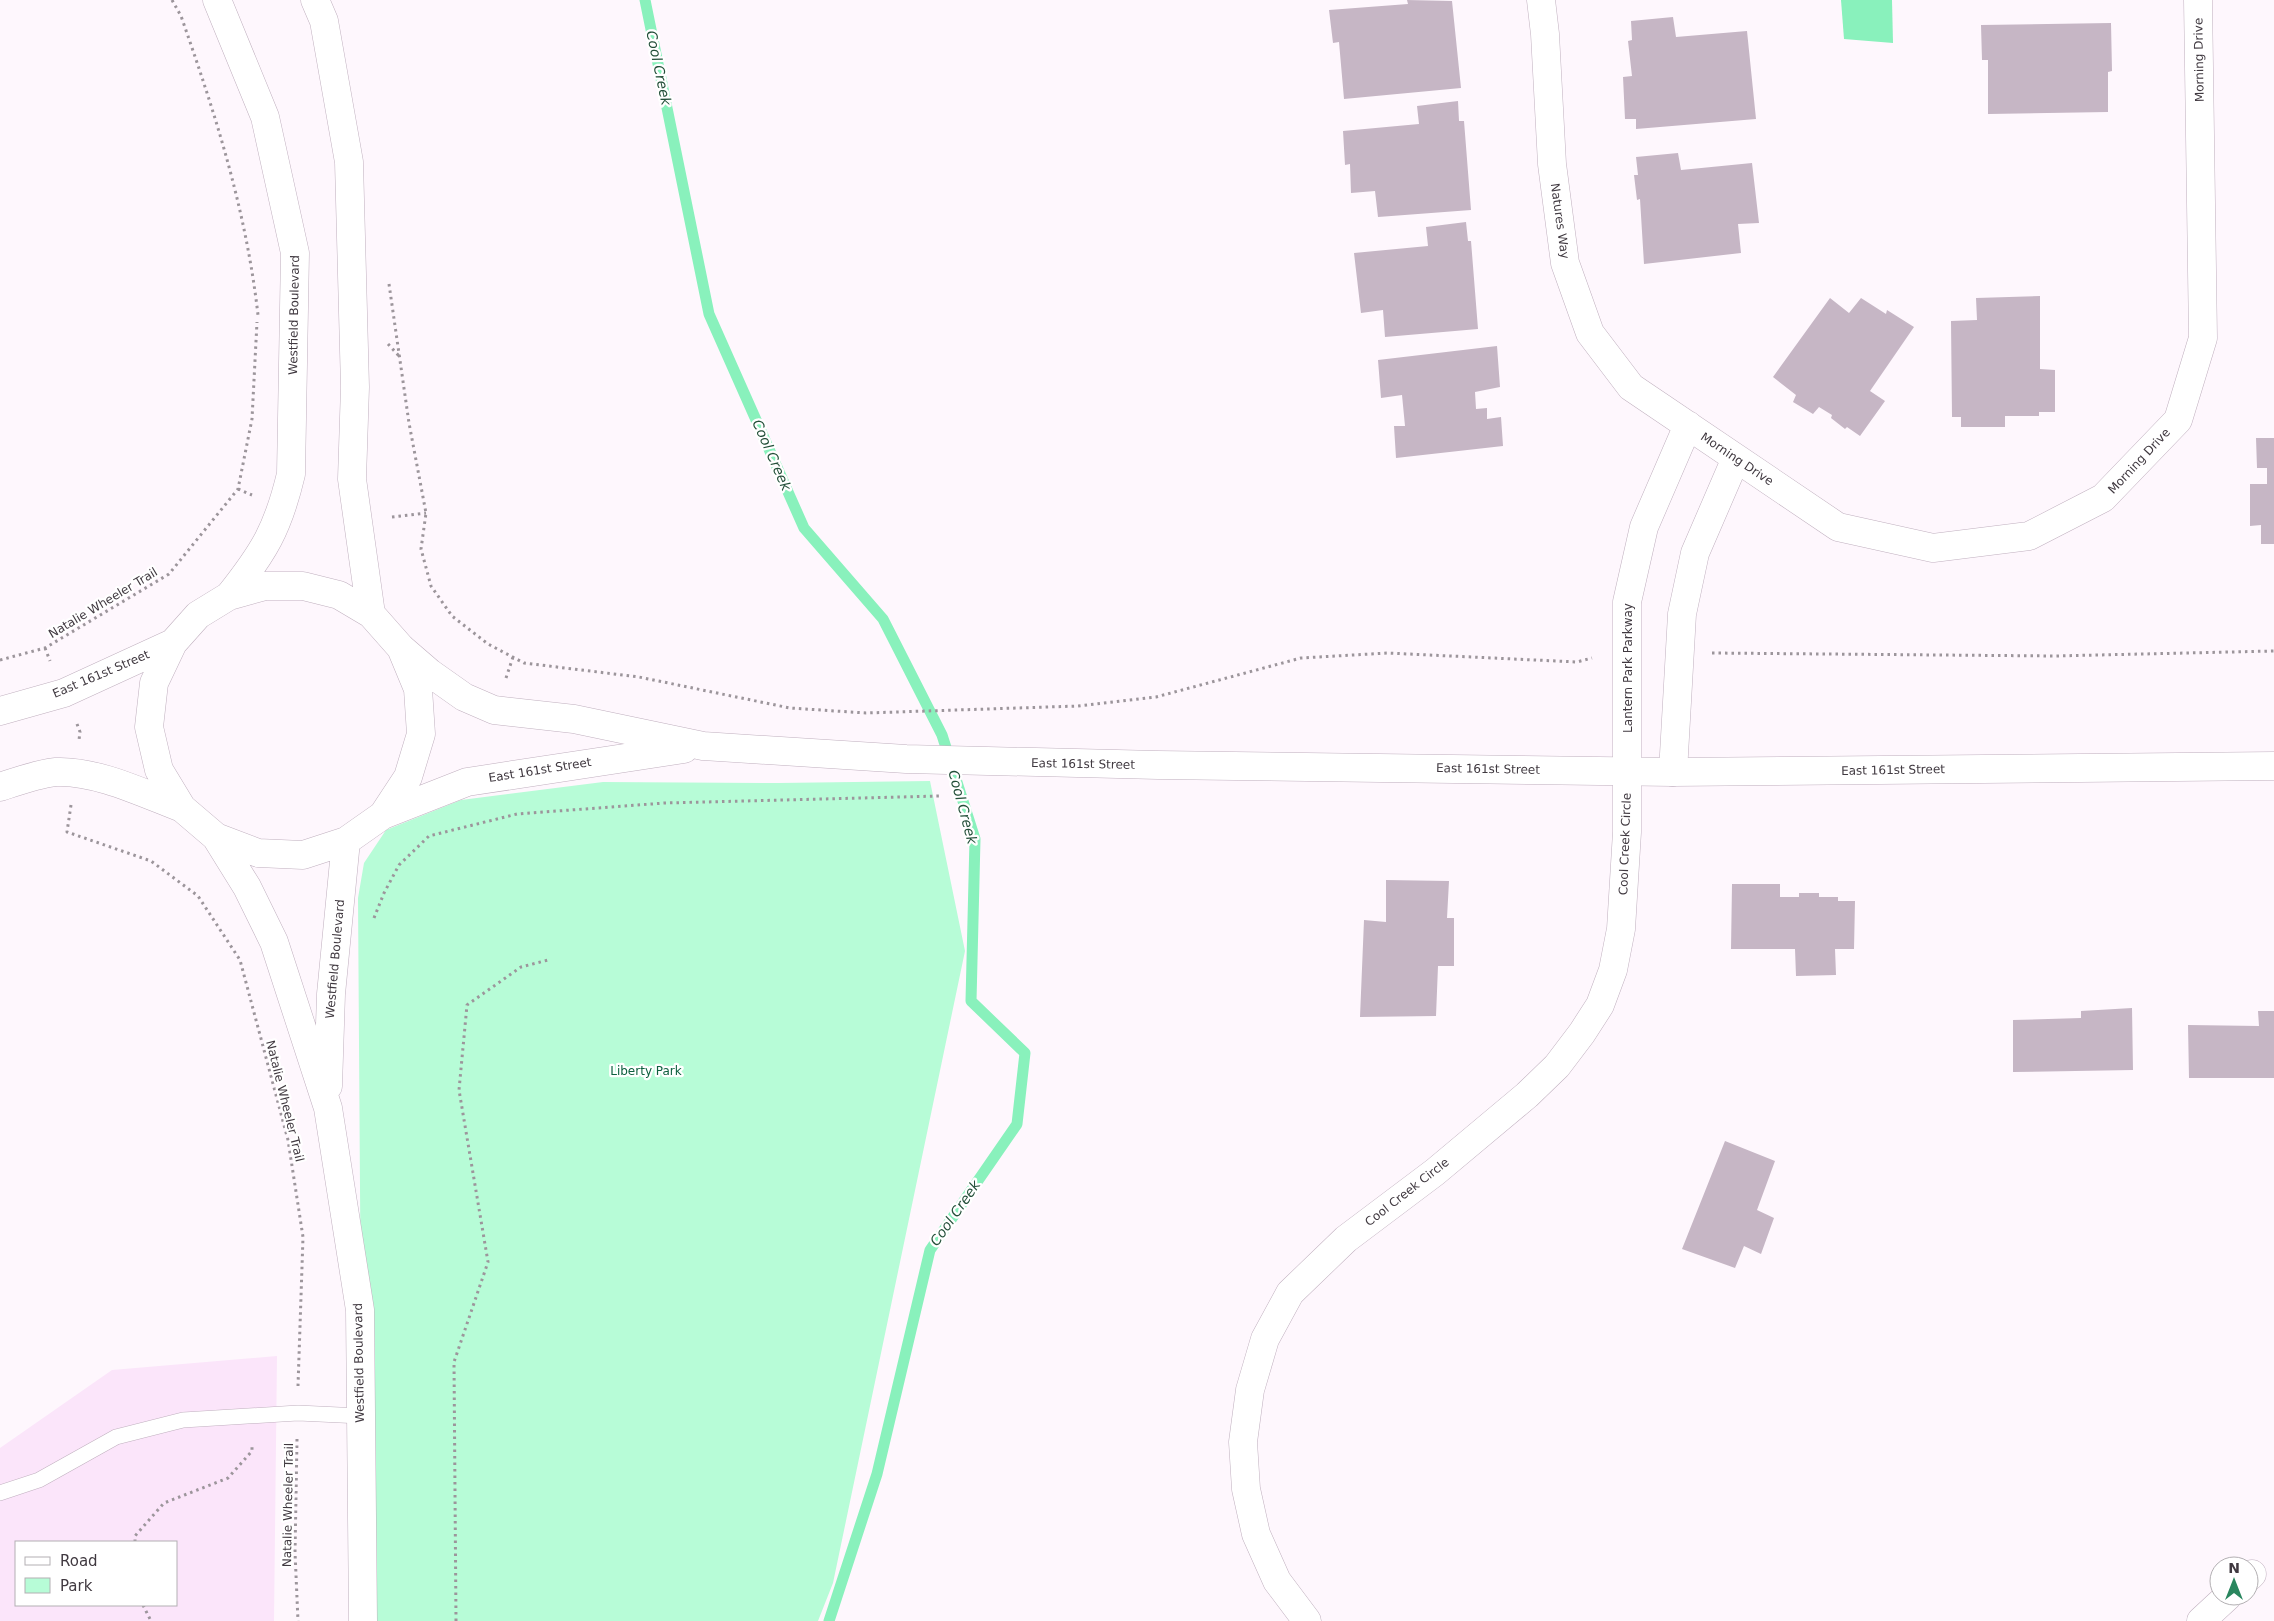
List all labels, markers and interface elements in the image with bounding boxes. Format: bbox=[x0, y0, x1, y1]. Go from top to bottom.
street label: Morning Drive bbox=[2191, 18, 2207, 102]
water label: Cool Creek bbox=[643, 29, 675, 108]
street label: Natures Way bbox=[1548, 182, 1572, 260]
street label: Westfield Boulevard bbox=[286, 255, 302, 375]
water label: Cool Creek bbox=[749, 417, 795, 494]
street label: Morning Drive bbox=[2105, 425, 2173, 497]
street label: Morning Drive bbox=[1698, 430, 1776, 488]
street label: Natalie Wheeler Trail bbox=[46, 565, 160, 641]
street label: Lantern Park Parkway bbox=[1621, 603, 1635, 733]
street label: East 161st Street bbox=[50, 647, 152, 701]
street label: East 161st Street bbox=[488, 755, 593, 785]
street label: East 161st Street bbox=[1031, 756, 1135, 772]
street label: East 161st Street bbox=[1436, 761, 1540, 777]
street label: East 161st Street bbox=[1841, 762, 1945, 778]
water label: Cool Creek bbox=[945, 768, 981, 847]
street label: Cool Creek Circle bbox=[1616, 793, 1634, 895]
street label: Westfield Boulevard bbox=[323, 899, 347, 1019]
street label: Natalie Wheeler Trail bbox=[263, 1039, 307, 1163]
park label: Liberty Park bbox=[610, 1064, 682, 1078]
street label: Cool Creek Circle bbox=[1362, 1155, 1452, 1229]
water label: Cool Creek bbox=[927, 1177, 984, 1249]
street label: Westfield Boulevard bbox=[351, 1303, 367, 1423]
street label: Natalie Wheeler Trail bbox=[280, 1443, 296, 1567]
legend bbox=[15, 1541, 178, 1606]
text: Road bbox=[60, 1552, 98, 1570]
north arrow bbox=[2209, 1556, 2259, 1606]
text: N bbox=[2228, 1560, 2240, 1576]
text: Park bbox=[60, 1577, 93, 1595]

